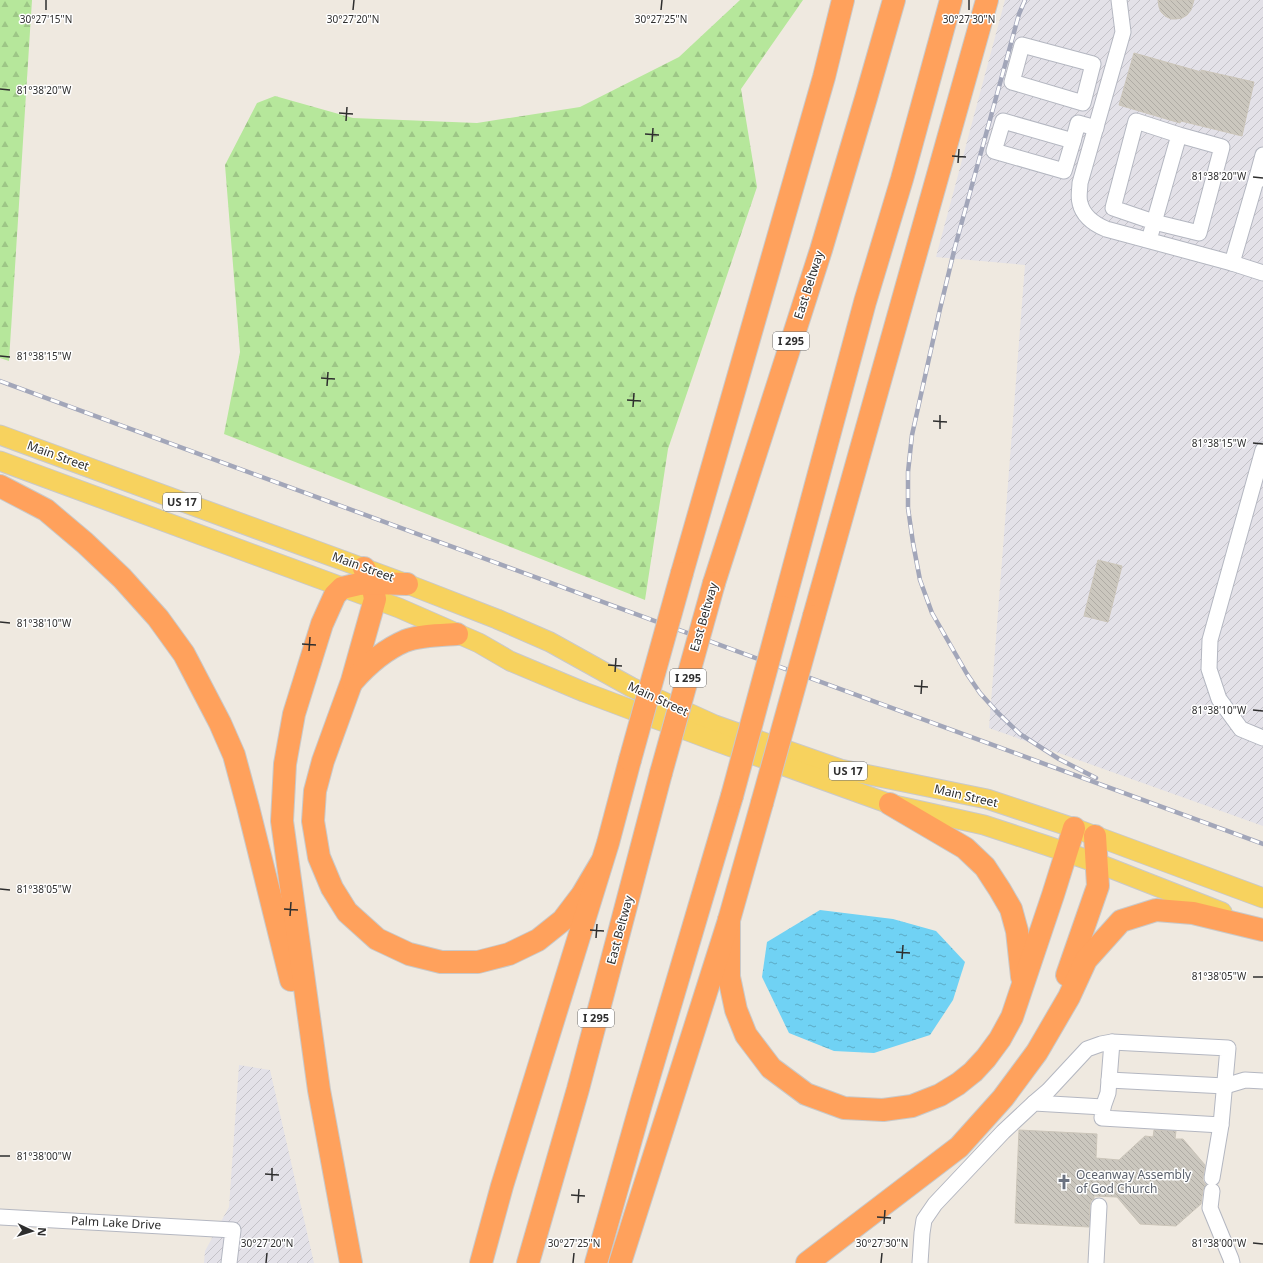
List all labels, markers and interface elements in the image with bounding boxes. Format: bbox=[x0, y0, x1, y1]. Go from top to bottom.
text: 30°27'15"N bbox=[20, 12, 72, 26]
text: 30°27'20"N bbox=[327, 12, 379, 26]
text: 30°27'25"N bbox=[635, 12, 687, 26]
text: 30°27'30"N bbox=[943, 12, 995, 26]
text: 81°38'20"W bbox=[17, 83, 72, 97]
text: 81°38'20"W bbox=[1192, 169, 1247, 183]
street label: East Beltway bbox=[789, 248, 828, 321]
road number: I 295 bbox=[773, 332, 809, 350]
text: 81°38'15"W bbox=[17, 349, 72, 363]
street label: Main Street bbox=[25, 436, 92, 475]
text: 81°38'15"W bbox=[1192, 436, 1247, 450]
road number: US 17 bbox=[163, 493, 201, 511]
street label: Main Street bbox=[330, 547, 397, 586]
street label: East Beltway bbox=[686, 580, 722, 653]
text: 81°38'10"W bbox=[17, 616, 72, 630]
road number: I 295 bbox=[670, 669, 706, 687]
street label: Main Street bbox=[625, 677, 692, 720]
text: 81°38'10"W bbox=[1192, 703, 1247, 717]
road number: US 17 bbox=[829, 762, 867, 780]
street label: Main Street bbox=[933, 780, 1000, 811]
text: 81°38'05"W bbox=[17, 882, 72, 896]
street label: East Beltway bbox=[602, 893, 637, 966]
text: 81°38'05"W bbox=[1192, 969, 1247, 983]
road number: I 295 bbox=[578, 1009, 614, 1027]
text: 81°38'00"W bbox=[17, 1149, 72, 1163]
place label: Oceanway Assembly of God Church bbox=[1076, 1166, 1192, 1197]
church icon: Oceanway Assembly of God Church bbox=[1055, 1173, 1073, 1191]
north arrow bbox=[12, 1211, 52, 1251]
street label: Palm Lake Drive bbox=[70, 1212, 162, 1233]
text: N bbox=[35, 1227, 50, 1237]
text: 30°27'20"N bbox=[241, 1236, 293, 1250]
text: 30°27'25"N bbox=[548, 1236, 600, 1250]
text: 30°27'30"N bbox=[856, 1236, 908, 1250]
text: 81°38'00"W bbox=[1192, 1236, 1247, 1250]

